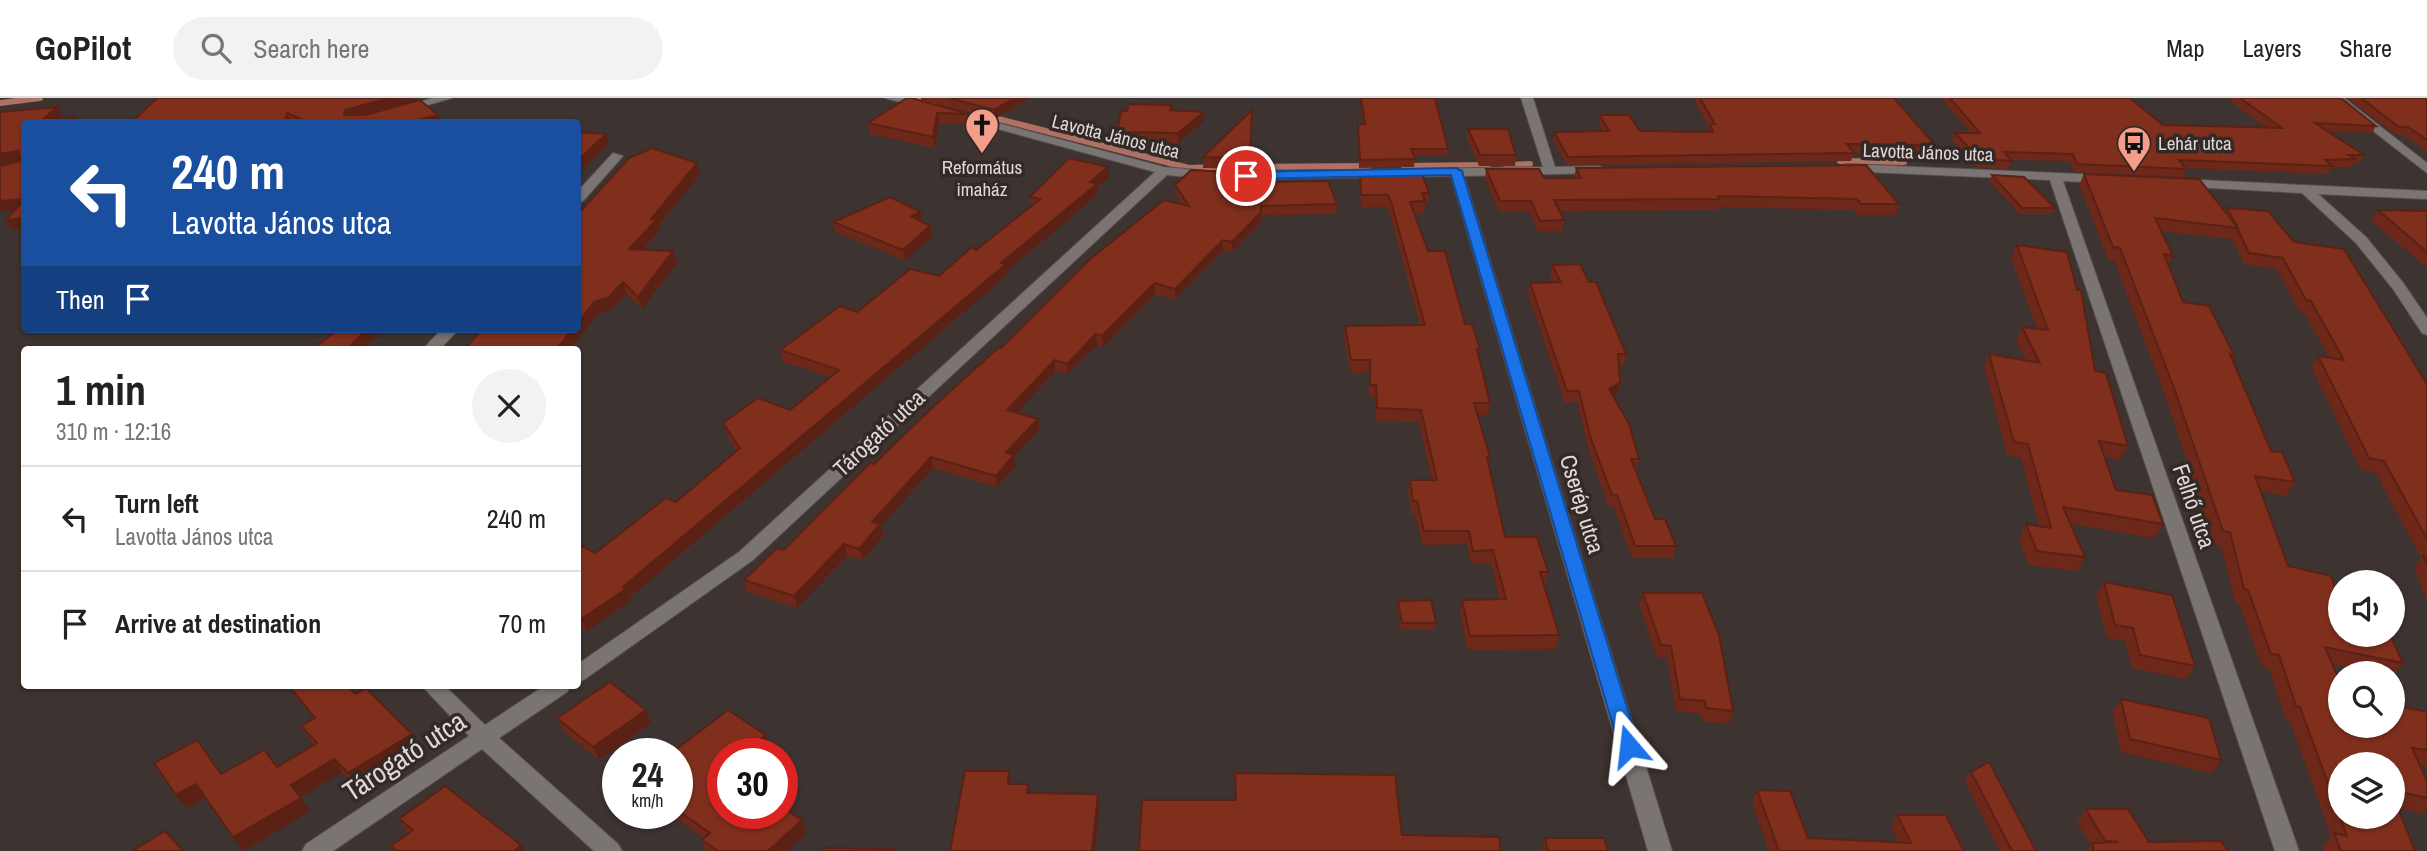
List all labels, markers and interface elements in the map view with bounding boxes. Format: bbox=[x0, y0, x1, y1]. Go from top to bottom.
search box bbox=[173, 17, 663, 80]
text: GoPilot bbox=[35, 26, 131, 70]
icon: search bbox=[197, 29, 235, 67]
text: Search here bbox=[253, 31, 369, 66]
text: Map bbox=[2166, 32, 2204, 64]
text: Layers bbox=[2242, 32, 2301, 64]
text: Share bbox=[2339, 32, 2392, 64]
church icon: Református imaház bbox=[963, 106, 1001, 155]
street label: Lavotta János utca bbox=[1049, 108, 1183, 165]
bus stop icon: Lehár utca bbox=[2115, 124, 2153, 173]
place label: Lehár utca bbox=[2158, 130, 2232, 156]
street label: Lavotta János utca bbox=[1862, 137, 1994, 167]
text: 240 m bbox=[171, 138, 285, 204]
pin bbox=[1216, 146, 1276, 206]
icon: left bbox=[56, 147, 147, 238]
place label: Református imaház bbox=[942, 154, 1022, 202]
icon: arrive bbox=[1227, 157, 1265, 195]
text: Lavotta János utca bbox=[171, 201, 391, 244]
icon: arrive bbox=[119, 280, 157, 318]
text: Then bbox=[56, 282, 105, 317]
text: 1 min bbox=[56, 362, 146, 418]
button: close bbox=[472, 369, 546, 443]
street label: Tárogató utca bbox=[826, 382, 932, 483]
text: 310 m · 12:16 bbox=[56, 416, 171, 447]
street label: Cserép utca bbox=[1553, 451, 1612, 557]
street label: Felhő utca bbox=[2166, 460, 2223, 553]
text: Turn left bbox=[115, 486, 199, 521]
icon: left bbox=[56, 500, 94, 538]
text: 240 m bbox=[487, 501, 546, 536]
text: Lavotta János utca bbox=[115, 521, 273, 552]
map controls bbox=[2328, 570, 2405, 829]
button: sound bbox=[2328, 570, 2405, 647]
icon: arrive bbox=[56, 605, 94, 643]
text: Arrive at destination bbox=[115, 606, 321, 641]
text: 70 m bbox=[499, 606, 546, 641]
button: search bbox=[2328, 661, 2405, 738]
street label: Tárogató utca bbox=[335, 702, 473, 810]
position arrow bbox=[1592, 709, 1666, 783]
speed limit sign: 30 bbox=[707, 738, 798, 829]
text: 24 bbox=[632, 751, 663, 798]
button: layers bbox=[2328, 752, 2405, 829]
text: km/h bbox=[632, 788, 664, 813]

